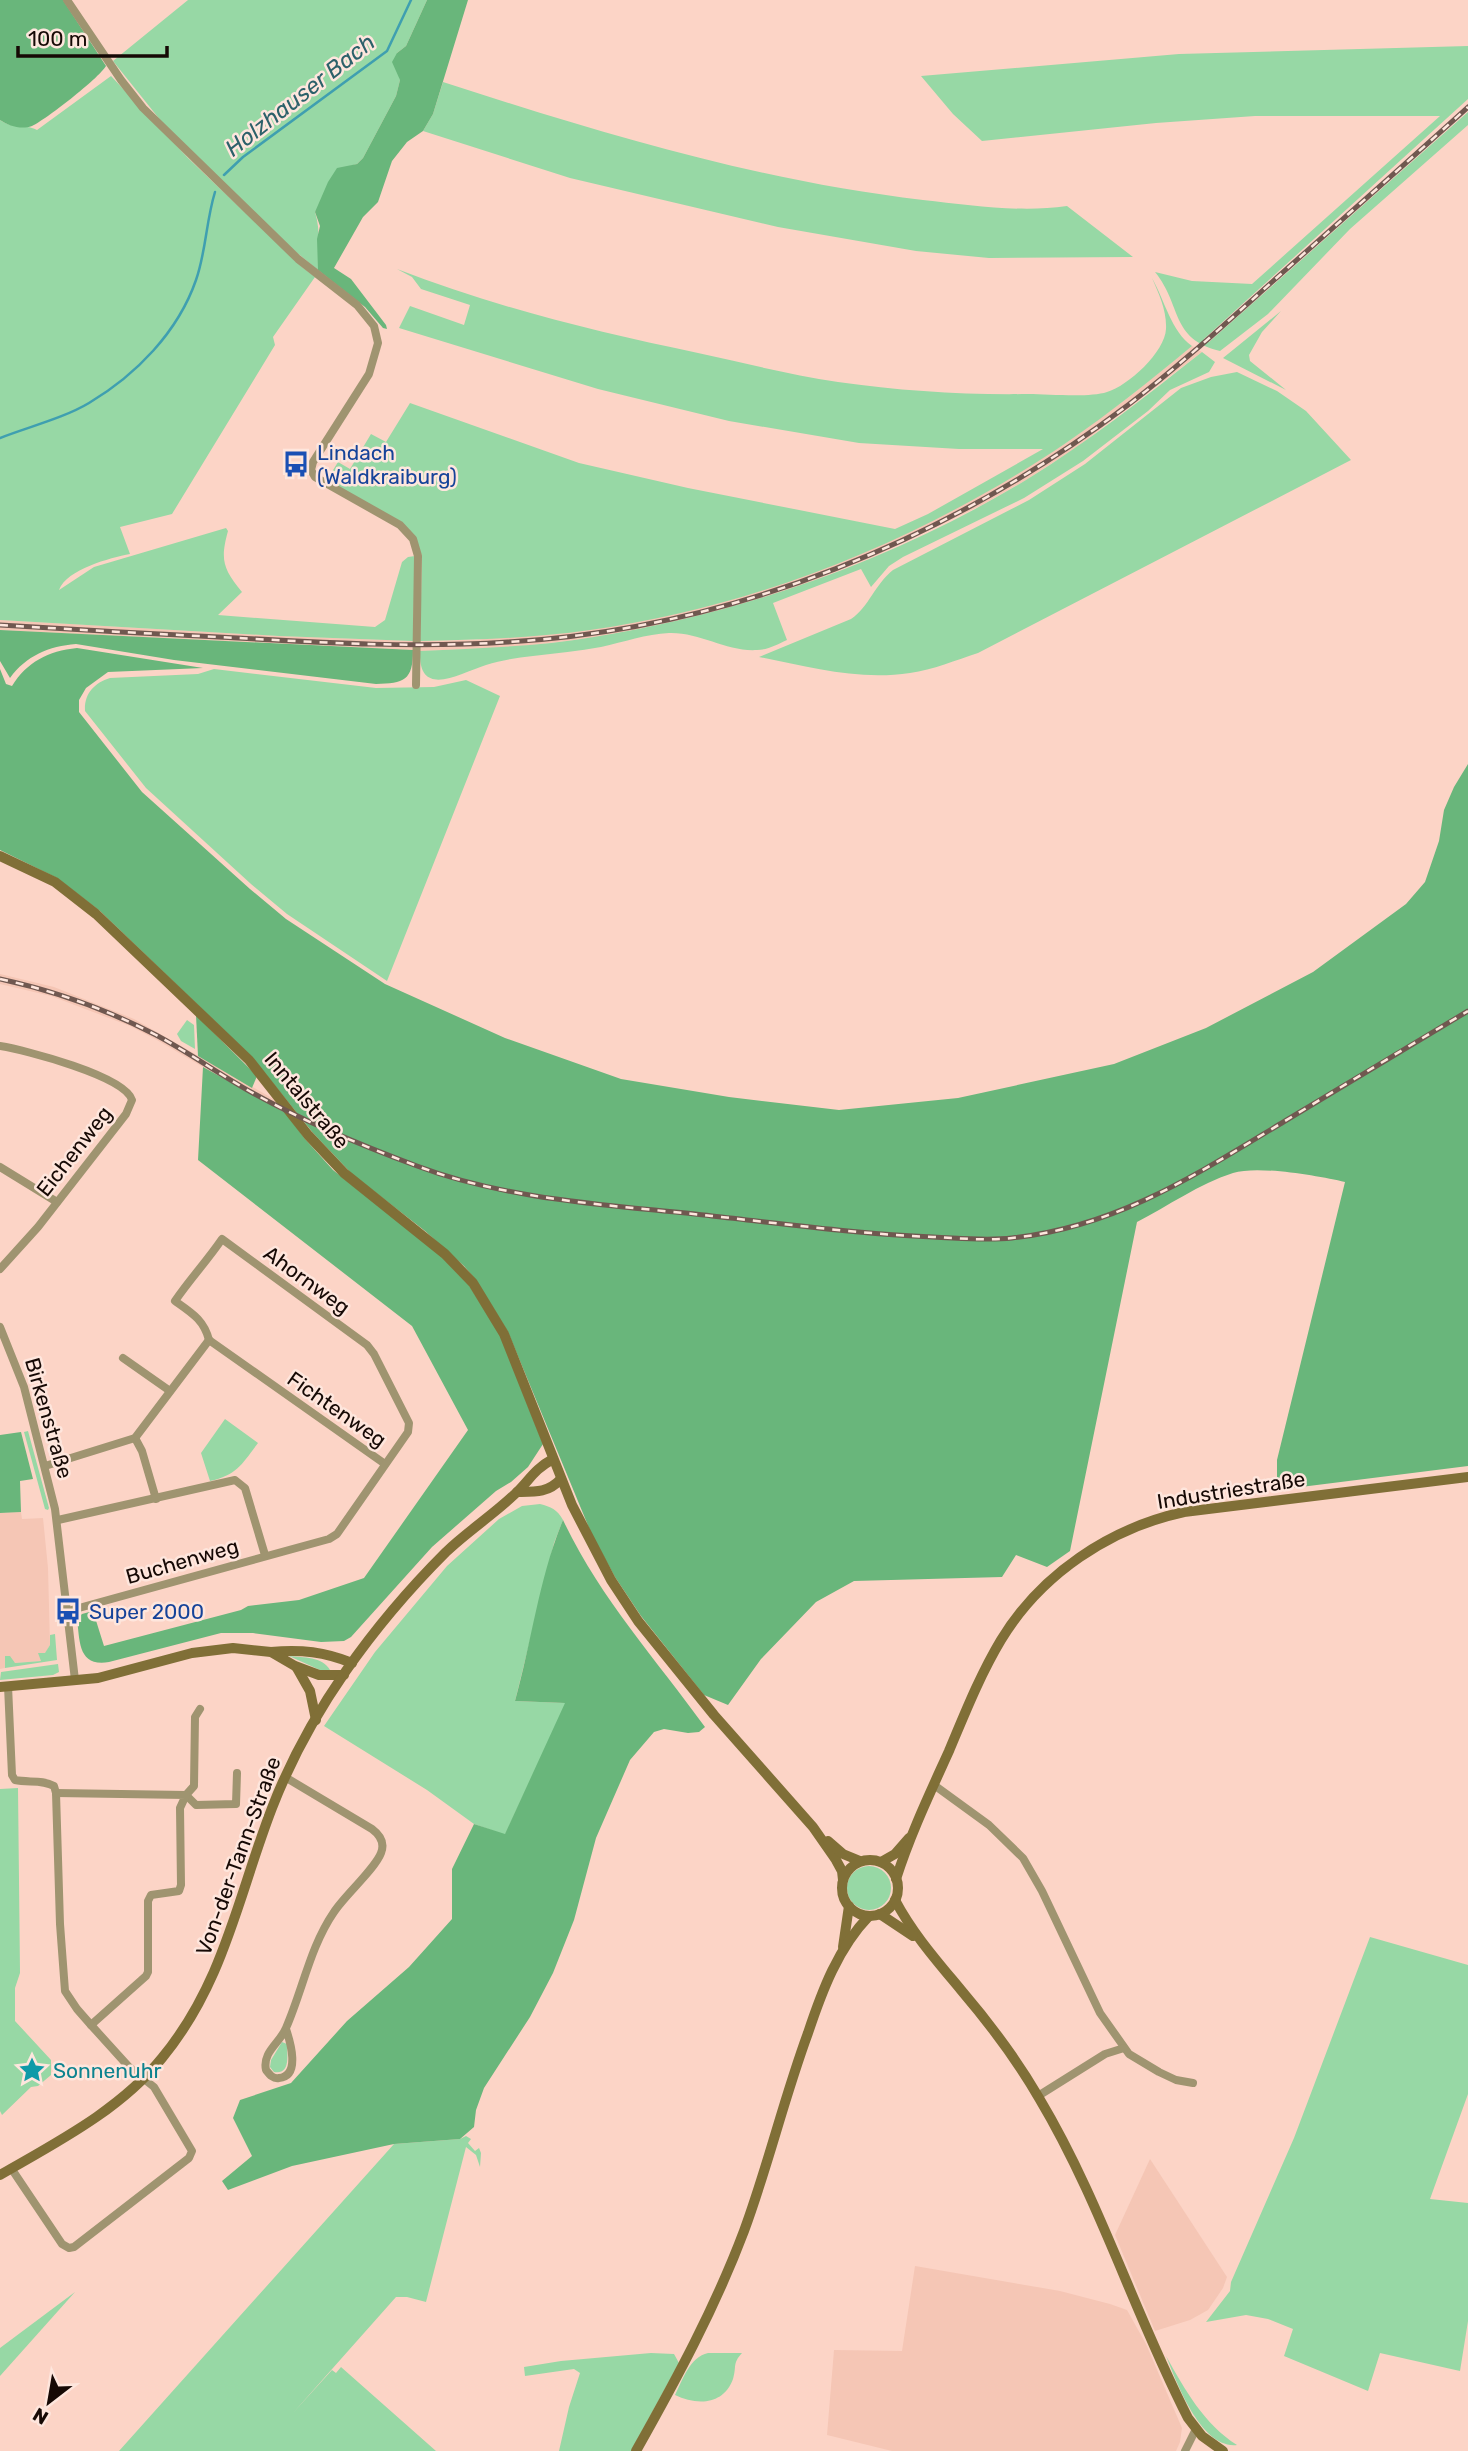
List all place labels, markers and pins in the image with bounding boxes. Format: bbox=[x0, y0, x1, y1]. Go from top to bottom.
place label: Lindach (Waldkraiburg) bbox=[317, 440, 457, 489]
bus stop icon: Lindach (Waldkraiburg) bbox=[281, 449, 311, 479]
bus stop icon: Super 2000 bbox=[53, 1596, 83, 1626]
place label: Super 2000 bbox=[89, 1599, 204, 1624]
place icon: Sonnenuhr bbox=[17, 2055, 47, 2085]
place label: Sonnenuhr bbox=[53, 2058, 161, 2083]

